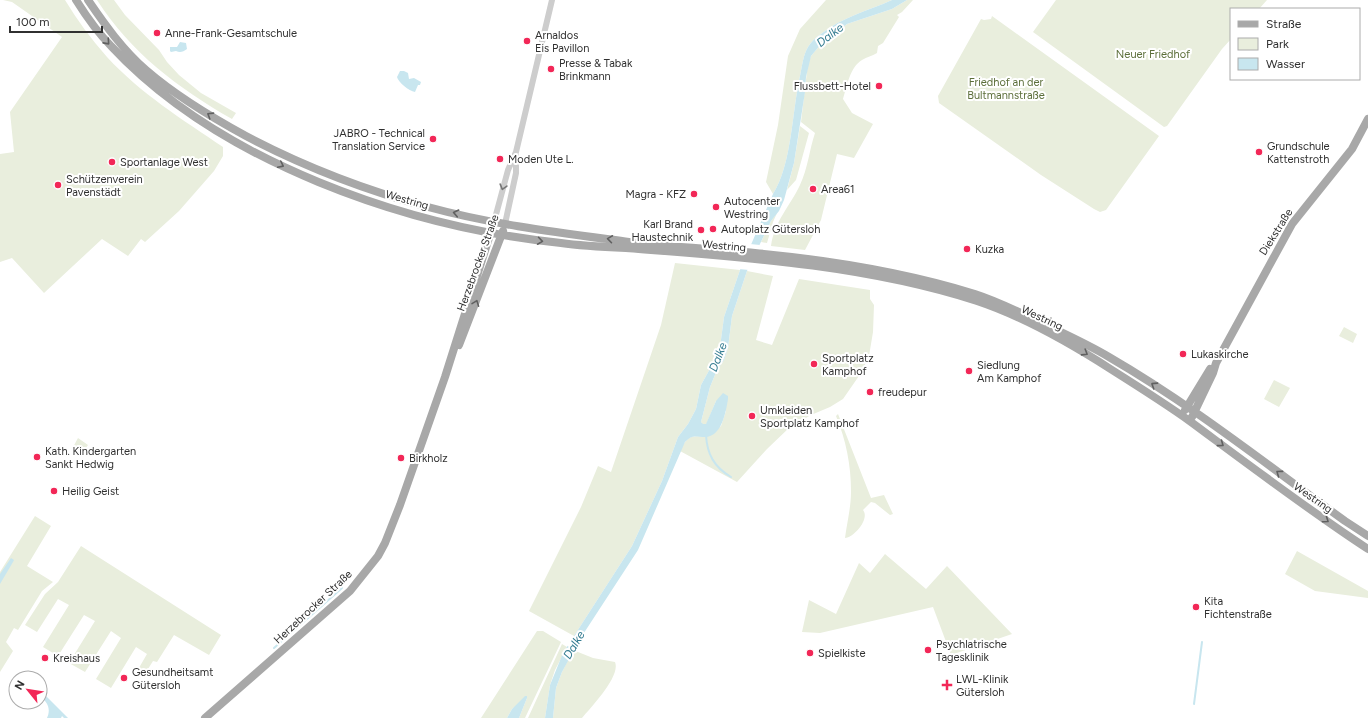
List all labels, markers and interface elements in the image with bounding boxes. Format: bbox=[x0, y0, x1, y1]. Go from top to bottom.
scale bar bbox=[10, 8, 102, 34]
legend bbox=[1230, 8, 1360, 80]
text: 100 m bbox=[16, 15, 50, 29]
text: Straße bbox=[1266, 17, 1302, 31]
water label: Dalke bbox=[814, 20, 847, 50]
place label: Anne-Frank-Gesamtschule bbox=[165, 27, 297, 40]
marker: Anne-Frank-Gesamtschule bbox=[152, 28, 162, 38]
place label: Arnaldos Eis Pavillon bbox=[535, 29, 589, 55]
marker: Arnaldos Eis Pavillon bbox=[522, 36, 532, 46]
text: Park bbox=[1266, 37, 1289, 51]
one-way arrow bbox=[103, 38, 110, 45]
park label: Neuer Friedhof bbox=[1116, 48, 1191, 61]
place label: Presse & Tabak Brinkmann bbox=[559, 57, 633, 83]
text: Wasser bbox=[1266, 57, 1305, 71]
marker: Presse & Tabak Brinkmann bbox=[546, 64, 556, 74]
park label: Friedhof an der Bultmannstraße bbox=[967, 76, 1045, 102]
place label: Flussbett-Hotel bbox=[794, 80, 871, 93]
marker: Flussbett-Hotel bbox=[874, 81, 884, 91]
one-way arrow bbox=[207, 113, 214, 120]
place label: JABRO - Technical Translation Service bbox=[332, 127, 425, 153]
marker: JABRO - Technical Translation Service bbox=[428, 134, 438, 144]
place label: Grundschule Kattenstroth bbox=[1267, 140, 1330, 166]
marker: Grundschule Kattenstroth bbox=[1254, 147, 1264, 157]
place label: Moden Ute L. bbox=[508, 153, 574, 166]
marker: Moden Ute L. bbox=[495, 154, 505, 164]
place label: Sportanlage West bbox=[120, 156, 208, 169]
marker: Sportanlage West bbox=[107, 157, 117, 167]
one-way arrow bbox=[277, 160, 284, 168]
place label: Schützenverein Pavenstädt bbox=[66, 173, 143, 199]
marker: Schützenverein Pavenstädt bbox=[53, 180, 63, 190]
one-way arrow bbox=[499, 183, 508, 190]
place label: Area61 bbox=[821, 183, 855, 196]
marker: Area61 bbox=[808, 184, 818, 194]
street label: Westring bbox=[384, 188, 430, 212]
place label: Magra - KFZ bbox=[626, 188, 686, 201]
marker: Magra - KFZ bbox=[689, 189, 699, 199]
place label: Autocenter Westring bbox=[724, 195, 780, 221]
marker: Autocenter Westring bbox=[711, 202, 721, 212]
street label: Diekstraße bbox=[1257, 206, 1295, 258]
one-way arrow bbox=[452, 210, 459, 218]
street label: Herzebrocker Straße bbox=[454, 213, 502, 313]
place label: Karl Brand Haustechnik bbox=[632, 218, 694, 244]
place label: Autoplatz Gütersloh bbox=[721, 223, 820, 236]
marker: Autoplatz Gütersloh bbox=[708, 224, 718, 234]
marker: Karl Brand Haustechnik bbox=[696, 225, 706, 235]
one-way arrow bbox=[607, 235, 613, 244]
one-way arrow bbox=[537, 236, 543, 245]
street label: Westring bbox=[701, 238, 747, 254]
place label: Kuzka bbox=[975, 243, 1004, 256]
marker: Kuzka bbox=[962, 244, 972, 254]
one-way arrow bbox=[471, 299, 479, 307]
street label: Westring bbox=[1019, 303, 1065, 333]
water label: Dalke bbox=[706, 340, 730, 374]
one-way arrow bbox=[1081, 348, 1088, 356]
place label: Lukaskirche bbox=[1191, 348, 1249, 361]
marker: Lukaskirche bbox=[1178, 349, 1188, 359]
place label: Sportplatz Kamphof bbox=[822, 352, 874, 378]
marker: Sportplatz Kamphof bbox=[809, 359, 819, 369]
place label: Siedlung Am Kamphof bbox=[977, 359, 1042, 385]
marker: Siedlung Am Kamphof bbox=[964, 366, 974, 376]
one-way arrow bbox=[1151, 383, 1158, 390]
place label: freudepur bbox=[878, 386, 927, 399]
marker: freudepur bbox=[865, 387, 875, 397]
place label: Umkleiden Sportplatz Kamphof bbox=[760, 404, 860, 430]
marker: Umkleiden Sportplatz Kamphof bbox=[747, 411, 757, 421]
one-way arrow bbox=[1216, 439, 1223, 446]
place label: Kath. Kindergarten Sankt Hedwig bbox=[45, 445, 136, 471]
marker: Kath. Kindergarten Sankt Hedwig bbox=[32, 452, 42, 462]
place label: Birkholz bbox=[409, 452, 448, 465]
marker: Birkholz bbox=[396, 453, 406, 463]
one-way arrow bbox=[1276, 471, 1283, 478]
street label: Westring bbox=[1291, 480, 1335, 516]
place label: Heilig Geist bbox=[62, 485, 119, 498]
marker: Heilig Geist bbox=[49, 486, 59, 496]
one-way arrow bbox=[1322, 516, 1329, 523]
street label: Herzebrocker Straße bbox=[271, 567, 355, 647]
place label: Kita Fichtenstraße bbox=[1204, 595, 1272, 621]
marker: Kita Fichtenstraße bbox=[1191, 602, 1201, 612]
water label: Dalke bbox=[560, 628, 588, 662]
place label: Psychlatrische Tagesklinik bbox=[936, 638, 1007, 664]
marker: Psychlatrische Tagesklinik bbox=[923, 645, 933, 655]
place label: Spielkiste bbox=[818, 647, 865, 660]
marker: Spielkiste bbox=[805, 648, 815, 658]
place label: Kreishaus bbox=[53, 652, 100, 665]
marker: Kreishaus bbox=[40, 653, 50, 663]
place label: Gesundheitsamt Gütersloh bbox=[132, 666, 213, 692]
north arrow bbox=[8, 670, 48, 710]
marker: Gesundheitsamt Gütersloh bbox=[119, 673, 129, 683]
place label: LWL-Klinik Gütersloh bbox=[956, 673, 1009, 699]
text: N bbox=[12, 678, 28, 692]
marker: LWL-Klinik Gütersloh bbox=[941, 679, 953, 691]

